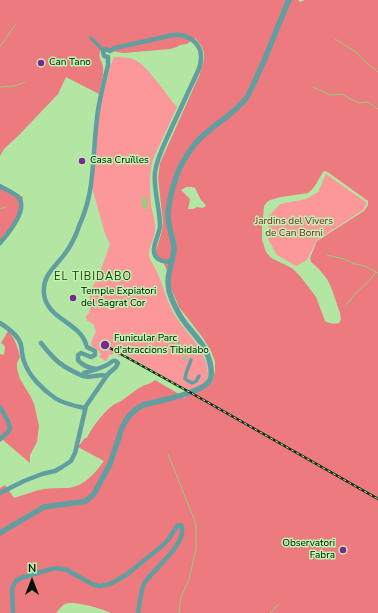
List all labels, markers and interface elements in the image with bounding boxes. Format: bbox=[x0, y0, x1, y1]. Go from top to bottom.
place label: Can Tano bbox=[49, 57, 91, 69]
marker: Can Tano bbox=[36, 58, 46, 68]
place label: Casa Cruïlles bbox=[90, 155, 149, 167]
marker: Casa Cruïlles bbox=[77, 156, 87, 166]
park label: Jardins del Vivers de Can Borni bbox=[255, 216, 333, 240]
district label: EL TIBIDABO bbox=[54, 270, 132, 284]
place label: Temple Expiatori del Sagrat Cor bbox=[81, 286, 156, 310]
marker: Temple Expiatori del Sagrat Cor bbox=[68, 293, 78, 303]
place label: Funicular Parc d'atraccions Tibidabo bbox=[114, 333, 209, 356]
marker: Funicular Parc d'atraccions Tibidabo bbox=[99, 339, 111, 351]
place label: Observatori Fabra bbox=[282, 538, 335, 562]
marker: Observatori Fabra bbox=[338, 545, 348, 555]
north arrow bbox=[12, 561, 52, 601]
text: N bbox=[28, 561, 36, 576]

